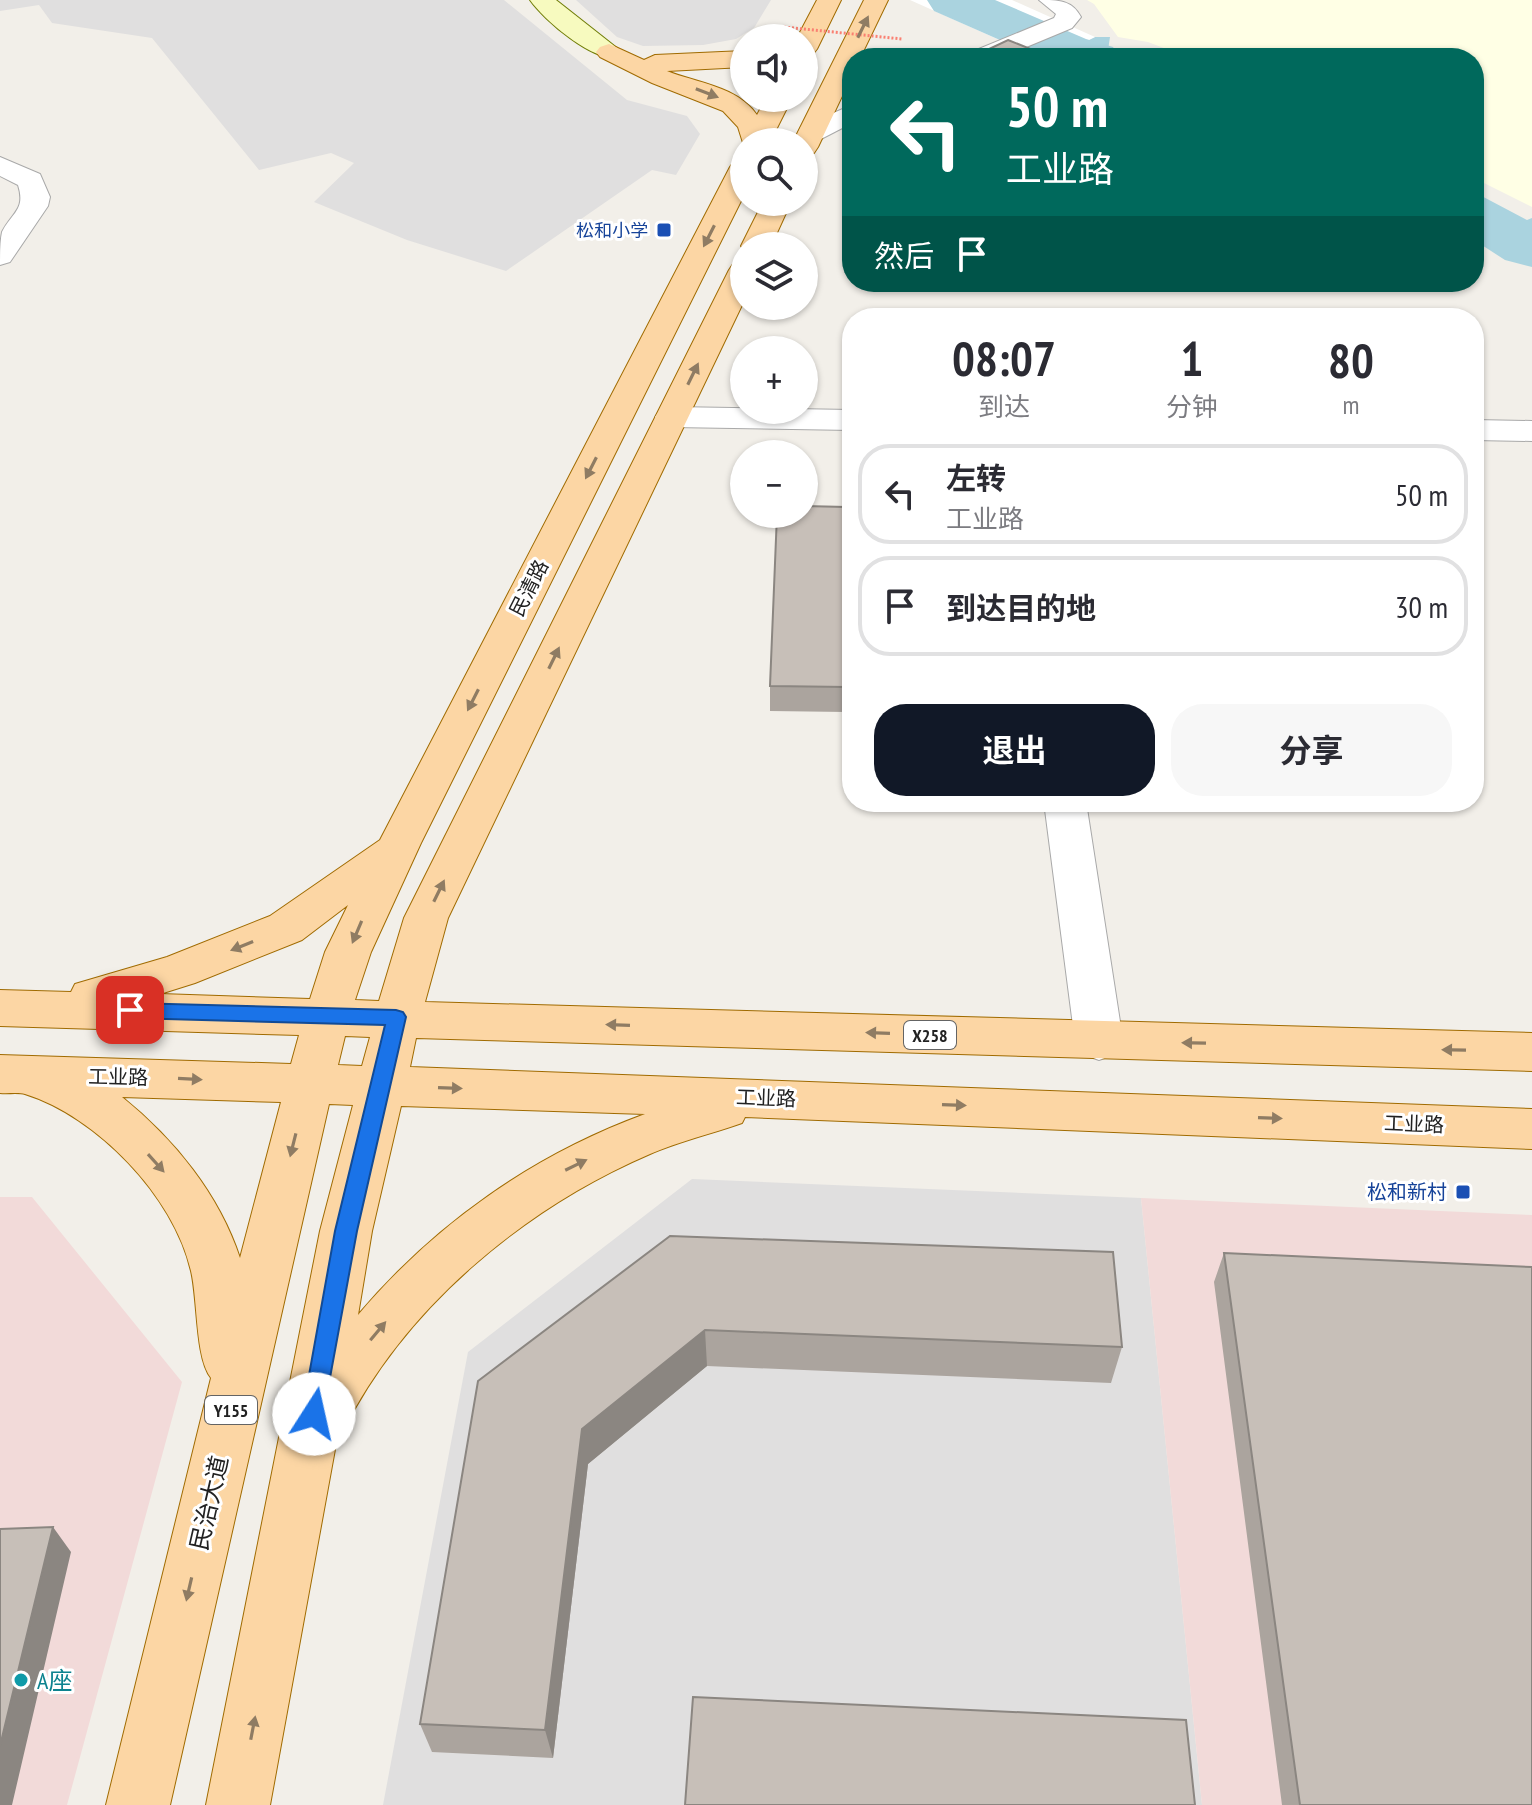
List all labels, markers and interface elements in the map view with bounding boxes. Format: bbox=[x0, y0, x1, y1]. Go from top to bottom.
one-way arrow bbox=[856, 16, 870, 39]
map controls bbox=[730, 24, 818, 528]
button: sound bbox=[730, 24, 818, 112]
text: 50 m bbox=[1006, 70, 1108, 142]
icon: left bbox=[874, 80, 978, 184]
one-way arrow bbox=[695, 87, 719, 100]
button: search bbox=[730, 128, 818, 216]
text: 工业路 bbox=[1006, 145, 1114, 192]
place label: 松和小学 bbox=[576, 219, 648, 242]
marker: 松和小学 bbox=[655, 221, 673, 239]
one-way arrow bbox=[702, 225, 715, 248]
button: layers bbox=[730, 232, 818, 320]
icon: arrive bbox=[950, 232, 994, 276]
text: 然后 bbox=[874, 236, 934, 275]
text: 08:07 bbox=[952, 327, 1056, 389]
text: 1 bbox=[1180, 327, 1203, 389]
text: 80 bbox=[1328, 329, 1374, 391]
button: + bbox=[730, 336, 818, 424]
one-way arrow bbox=[686, 362, 700, 385]
text: m bbox=[1343, 388, 1359, 421]
text: 到达 bbox=[978, 390, 1030, 423]
text: 分钟 bbox=[1166, 390, 1218, 423]
button: − bbox=[730, 440, 818, 528]
one-way arrow bbox=[584, 456, 597, 479]
text: 左转 bbox=[946, 458, 1006, 497]
icon: left bbox=[878, 472, 922, 516]
text: 50 m bbox=[1395, 475, 1448, 514]
text: 工业路 bbox=[946, 502, 1024, 535]
street label: 民清路 bbox=[504, 555, 554, 621]
icon: arrive bbox=[878, 584, 922, 628]
text: 30 m bbox=[1395, 587, 1448, 626]
text: 到达目的地 bbox=[946, 588, 1096, 627]
one-way arrow bbox=[547, 646, 561, 669]
one-way arrow bbox=[466, 688, 480, 711]
button: 退出 bbox=[874, 704, 1155, 796]
button: 分享 bbox=[1171, 704, 1452, 796]
one-way arrow bbox=[432, 879, 446, 902]
one-way arrow bbox=[350, 920, 363, 944]
one-way arrow bbox=[230, 940, 254, 953]
pin bbox=[96, 976, 164, 1044]
icon: arrive bbox=[108, 988, 152, 1032]
one-way arrow bbox=[605, 1018, 630, 1031]
road number: X258 bbox=[904, 1021, 956, 1049]
one-way arrow bbox=[865, 1027, 890, 1040]
one-way arrow bbox=[1181, 1037, 1206, 1050]
one-way arrow bbox=[1441, 1043, 1466, 1056]
street label: 工业路 bbox=[88, 1063, 148, 1091]
one-way arrow bbox=[178, 1073, 203, 1086]
one-way arrow bbox=[438, 1082, 463, 1095]
street label: 工业路 bbox=[736, 1084, 796, 1112]
one-way arrow bbox=[942, 1099, 967, 1112]
street label: 工业路 bbox=[1384, 1110, 1444, 1138]
one-way arrow bbox=[1258, 1112, 1283, 1125]
one-way arrow bbox=[287, 1133, 299, 1158]
one-way arrow bbox=[147, 1153, 165, 1172]
one-way arrow bbox=[564, 1158, 588, 1172]
place label: 松和新村 bbox=[1367, 1179, 1447, 1205]
marker: 松和新村 bbox=[1454, 1183, 1472, 1201]
one-way arrow bbox=[369, 1321, 386, 1341]
position arrow bbox=[272, 1372, 356, 1456]
road number: Y155 bbox=[205, 1396, 257, 1424]
street label: 民治大道 bbox=[183, 1453, 235, 1553]
one-way arrow bbox=[182, 1577, 195, 1602]
place label: A座 bbox=[37, 1665, 72, 1696]
marker: A座 bbox=[12, 1671, 30, 1689]
one-way arrow bbox=[247, 1716, 259, 1741]

